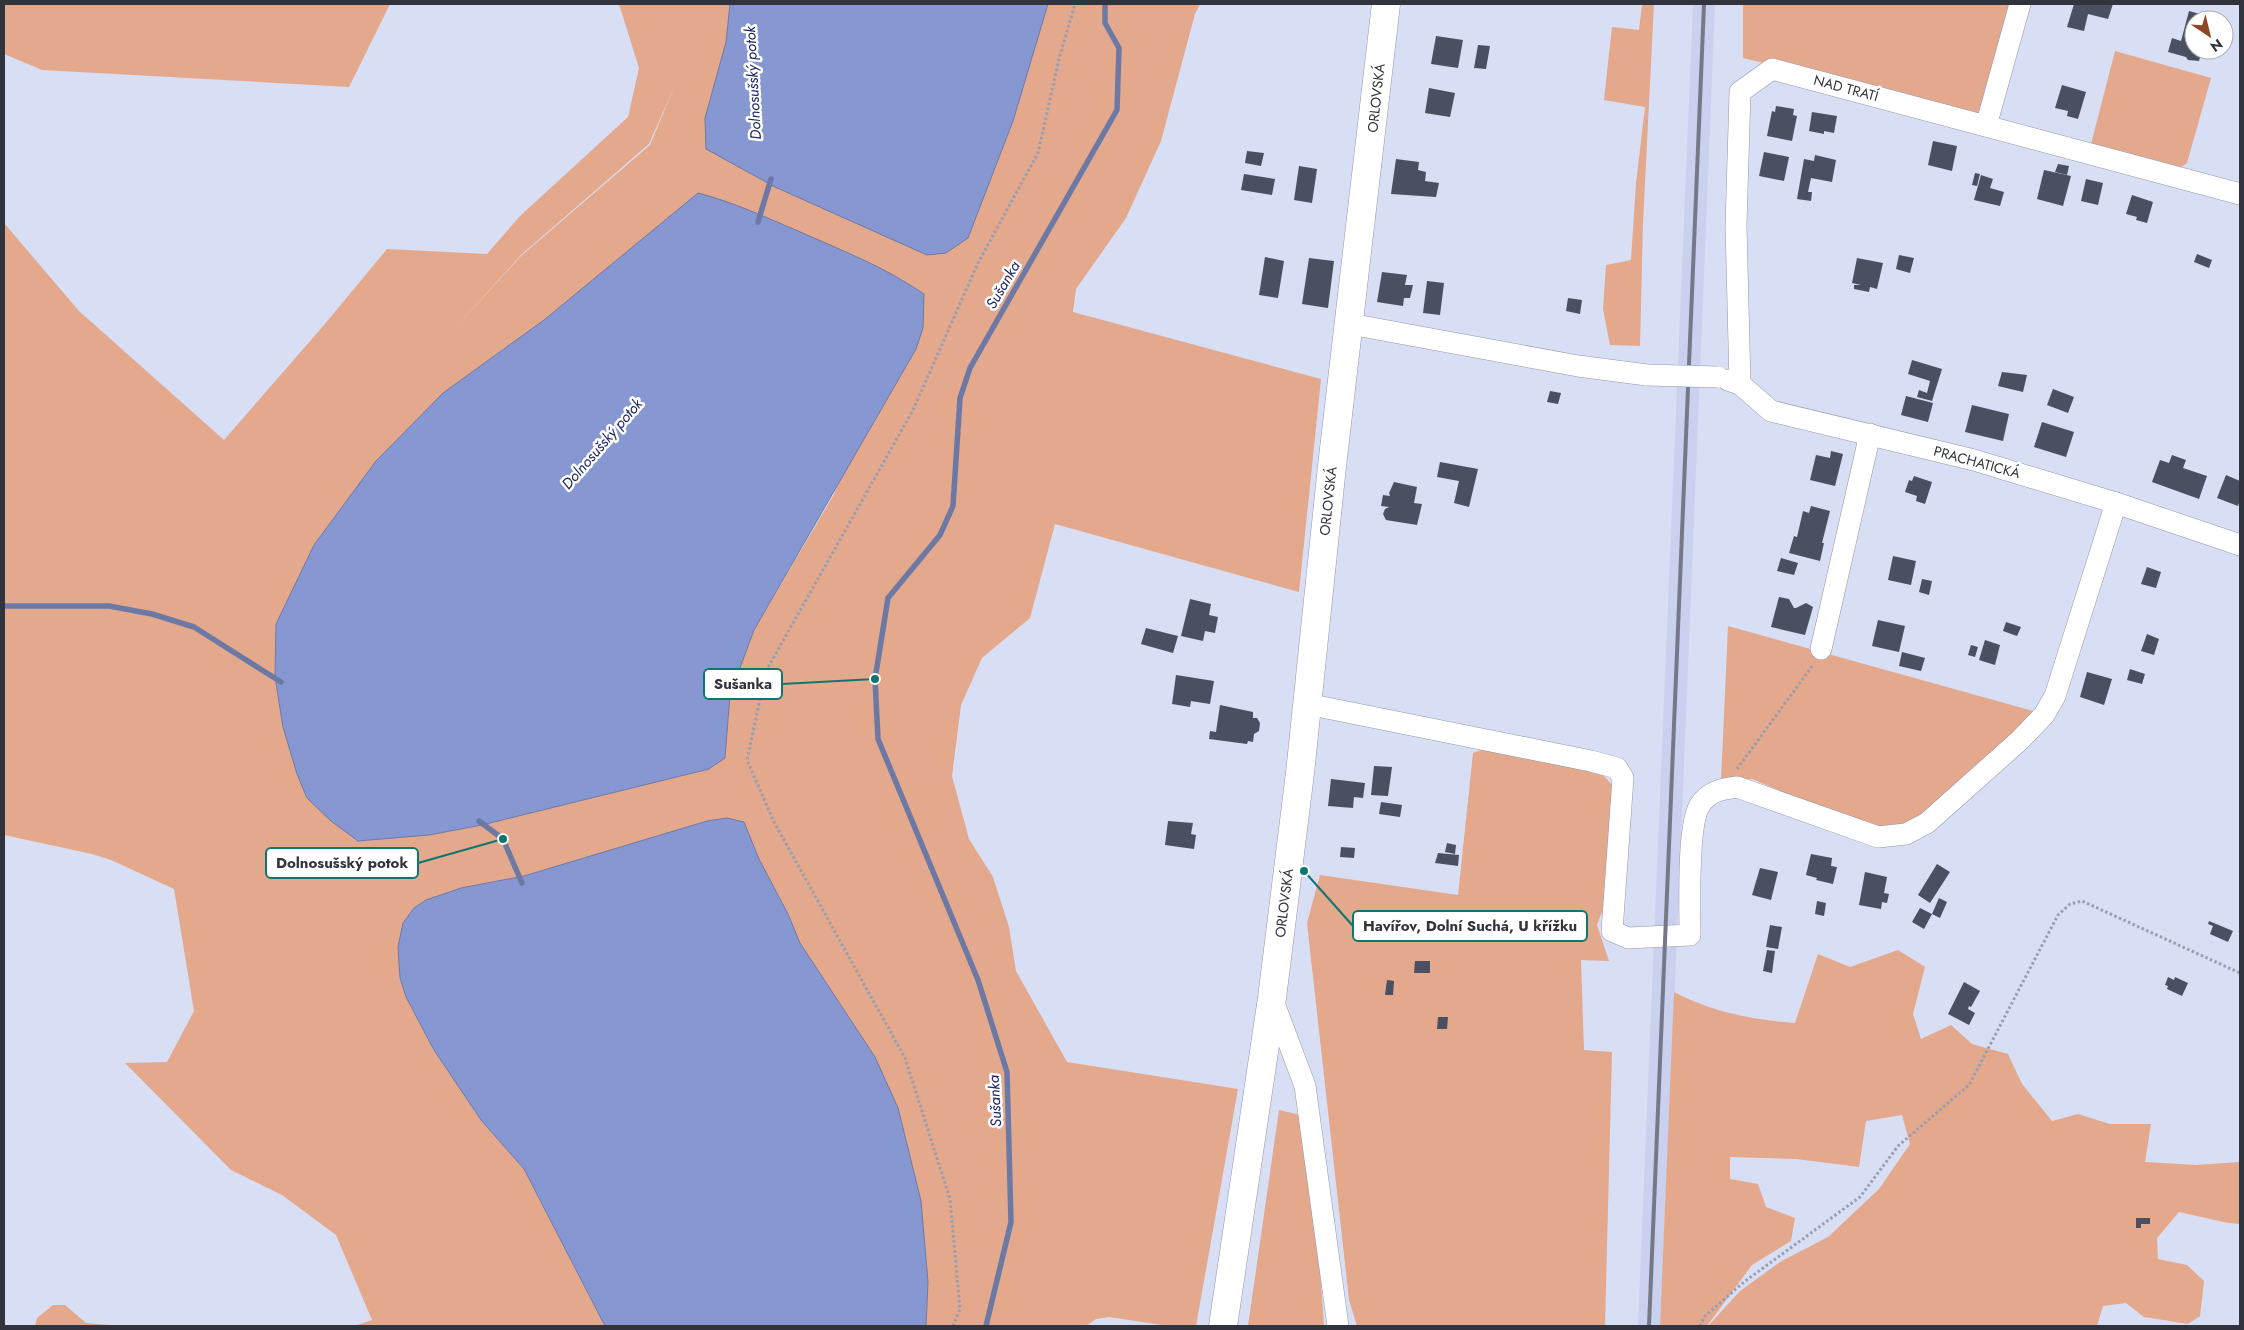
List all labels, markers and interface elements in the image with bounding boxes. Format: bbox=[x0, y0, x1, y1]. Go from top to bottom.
north arrow bbox=[2184, 10, 2234, 60]
water label: Dolnosušský potok bbox=[739, 25, 767, 140]
text: N bbox=[2206, 34, 2227, 57]
street label: ORLOVSKÁ bbox=[1362, 62, 1390, 134]
street label: NAD TRATÍ bbox=[1811, 70, 1881, 106]
water label: Sušanka bbox=[980, 256, 1026, 313]
water label: Dolnosušský potok bbox=[556, 393, 648, 494]
street label: PRACHATICKÁ bbox=[1931, 441, 2023, 483]
street label: ORLOVSKÁ bbox=[1314, 465, 1342, 537]
callout: Sušanka bbox=[704, 669, 782, 699]
text: Sušanka bbox=[714, 673, 772, 695]
callout: Dolnosušský potok bbox=[266, 848, 418, 878]
text: Dolnosušský potok bbox=[276, 852, 408, 874]
street label: ORLOVSKÁ bbox=[1270, 867, 1298, 939]
callout: Havířov, Dolní Suchá, U křížku bbox=[1353, 911, 1587, 941]
text: Havířov, Dolní Suchá, U křížku bbox=[1363, 915, 1577, 937]
water label: Sušanka bbox=[983, 1074, 1007, 1128]

